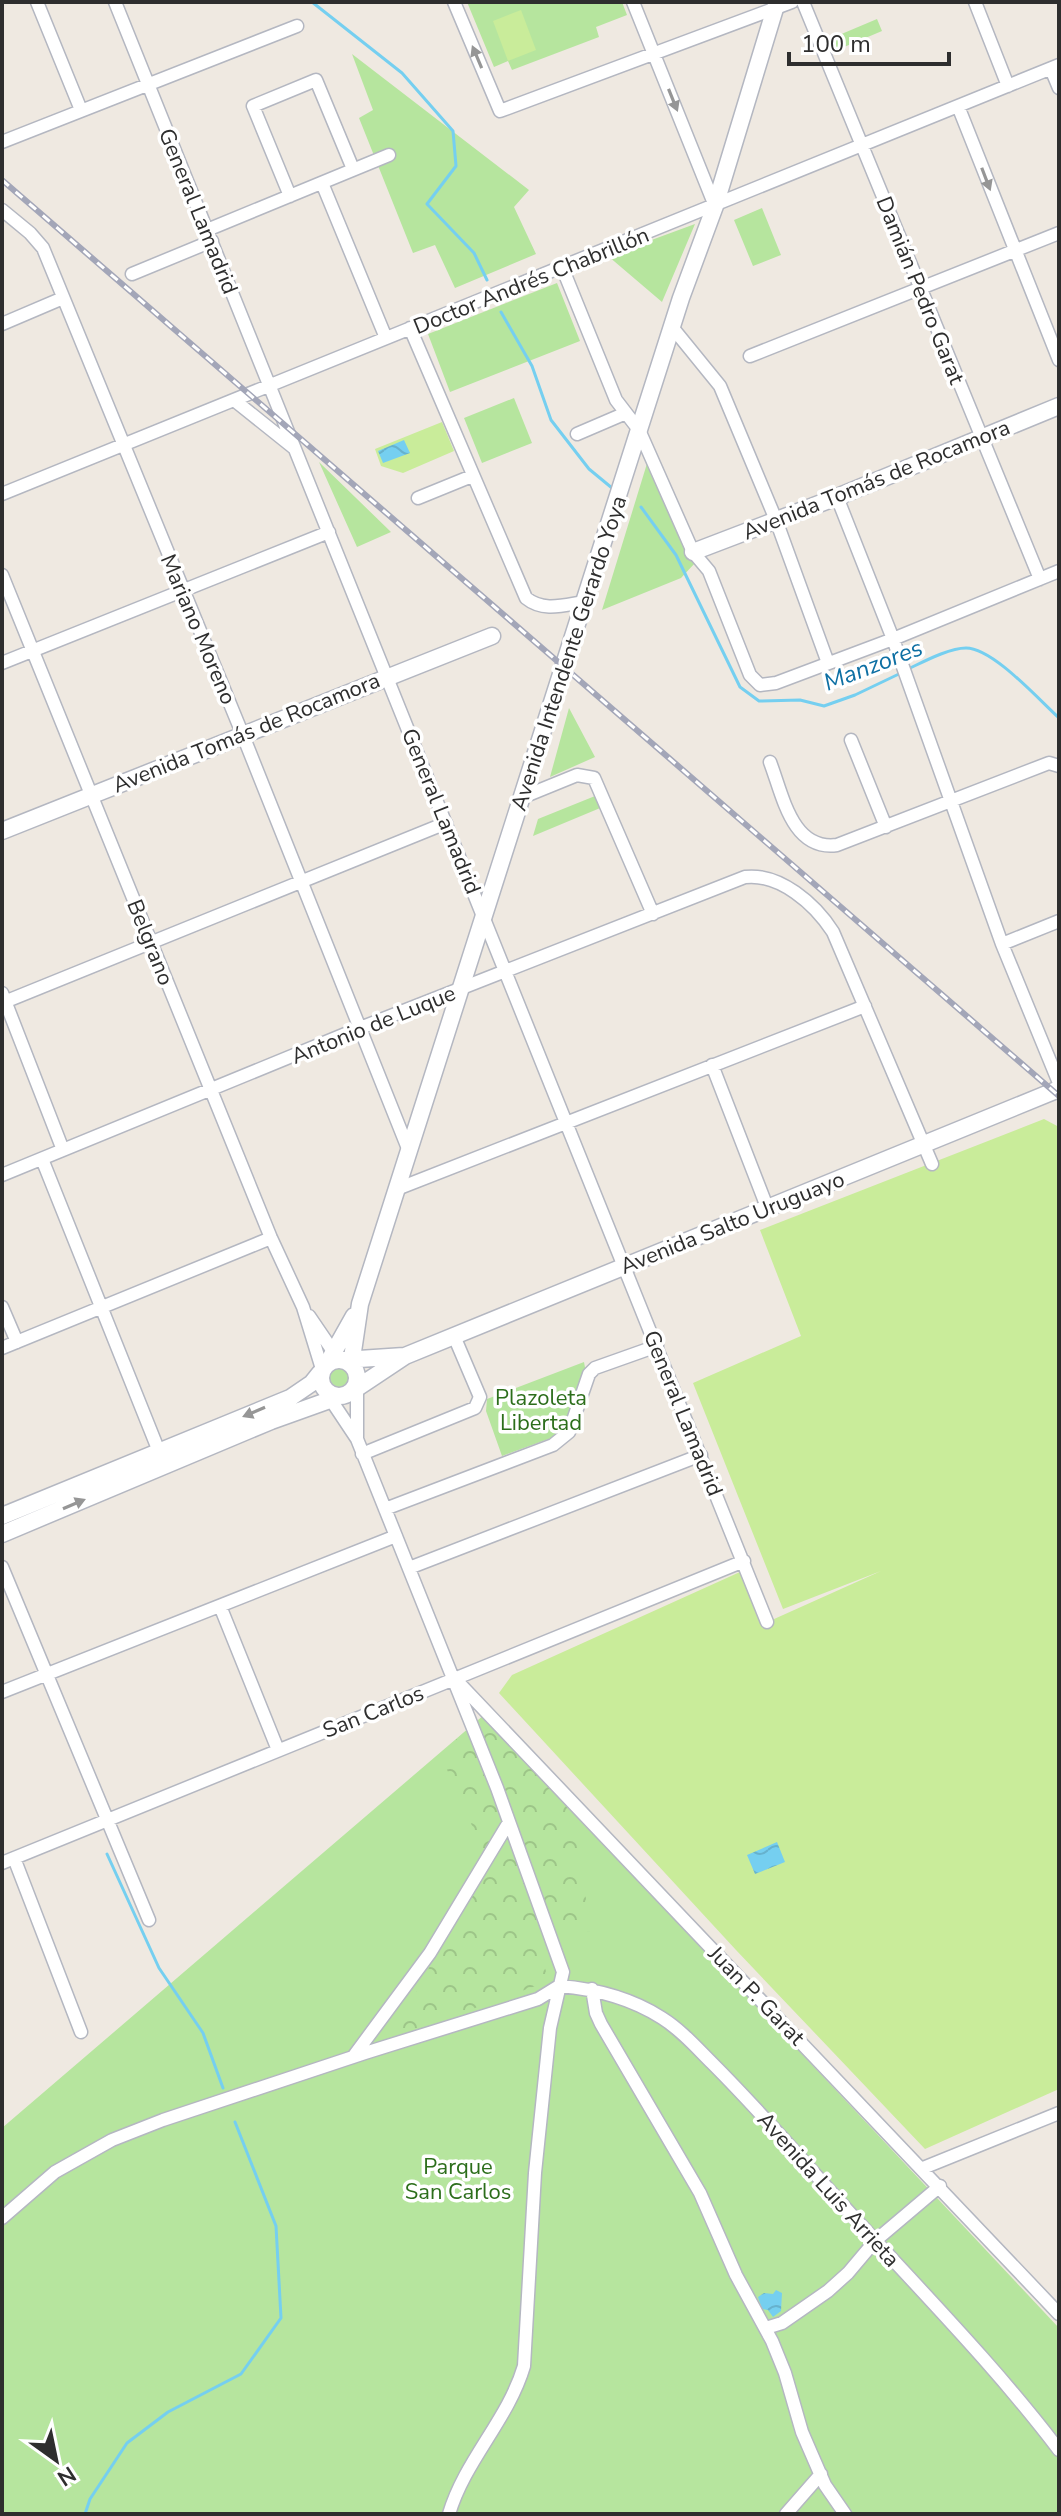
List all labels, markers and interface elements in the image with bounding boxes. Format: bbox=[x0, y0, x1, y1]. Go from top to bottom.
scale bar bbox=[789, 16, 949, 66]
text: 100 m bbox=[801, 28, 871, 60]
one-way arrow bbox=[471, 45, 484, 69]
one-way arrow bbox=[667, 88, 680, 112]
street label: General Lamadrid bbox=[151, 124, 245, 299]
one-way arrow bbox=[980, 167, 993, 191]
street label: Damián Pedro Garat bbox=[869, 192, 972, 389]
street label: Doctor Andrés Chabrillón bbox=[409, 220, 654, 342]
street label: Avenida Tomás de Rocamora bbox=[738, 413, 1014, 547]
street label: Avenida Intendente Gerardo Yoya bbox=[504, 492, 634, 815]
street label: Mariano Moreno bbox=[153, 550, 243, 709]
water label: Manzores bbox=[819, 631, 927, 699]
street label: Avenida Tomás de Rocamora bbox=[108, 666, 384, 800]
street label: General Lamadrid bbox=[394, 724, 488, 899]
street label: Belgrano bbox=[119, 895, 181, 990]
street label: Antonio de Luque bbox=[287, 978, 460, 1072]
street label: Avenida Salto Uruguayo bbox=[616, 1164, 849, 1282]
street label: General Lamadrid bbox=[636, 1326, 730, 1501]
park label: Plazoleta Libertad bbox=[495, 1383, 587, 1438]
one-way arrow bbox=[242, 1406, 266, 1419]
one-way arrow bbox=[62, 1497, 86, 1510]
street label: San Carlos bbox=[318, 1678, 428, 1746]
street label: Juan P. Garat bbox=[701, 1939, 812, 2052]
street label: Avenida Luis Arrieta bbox=[750, 2106, 906, 2274]
park label: Parque San Carlos bbox=[405, 2152, 511, 2207]
north arrow bbox=[16, 2420, 96, 2500]
text: N bbox=[51, 2459, 81, 2493]

